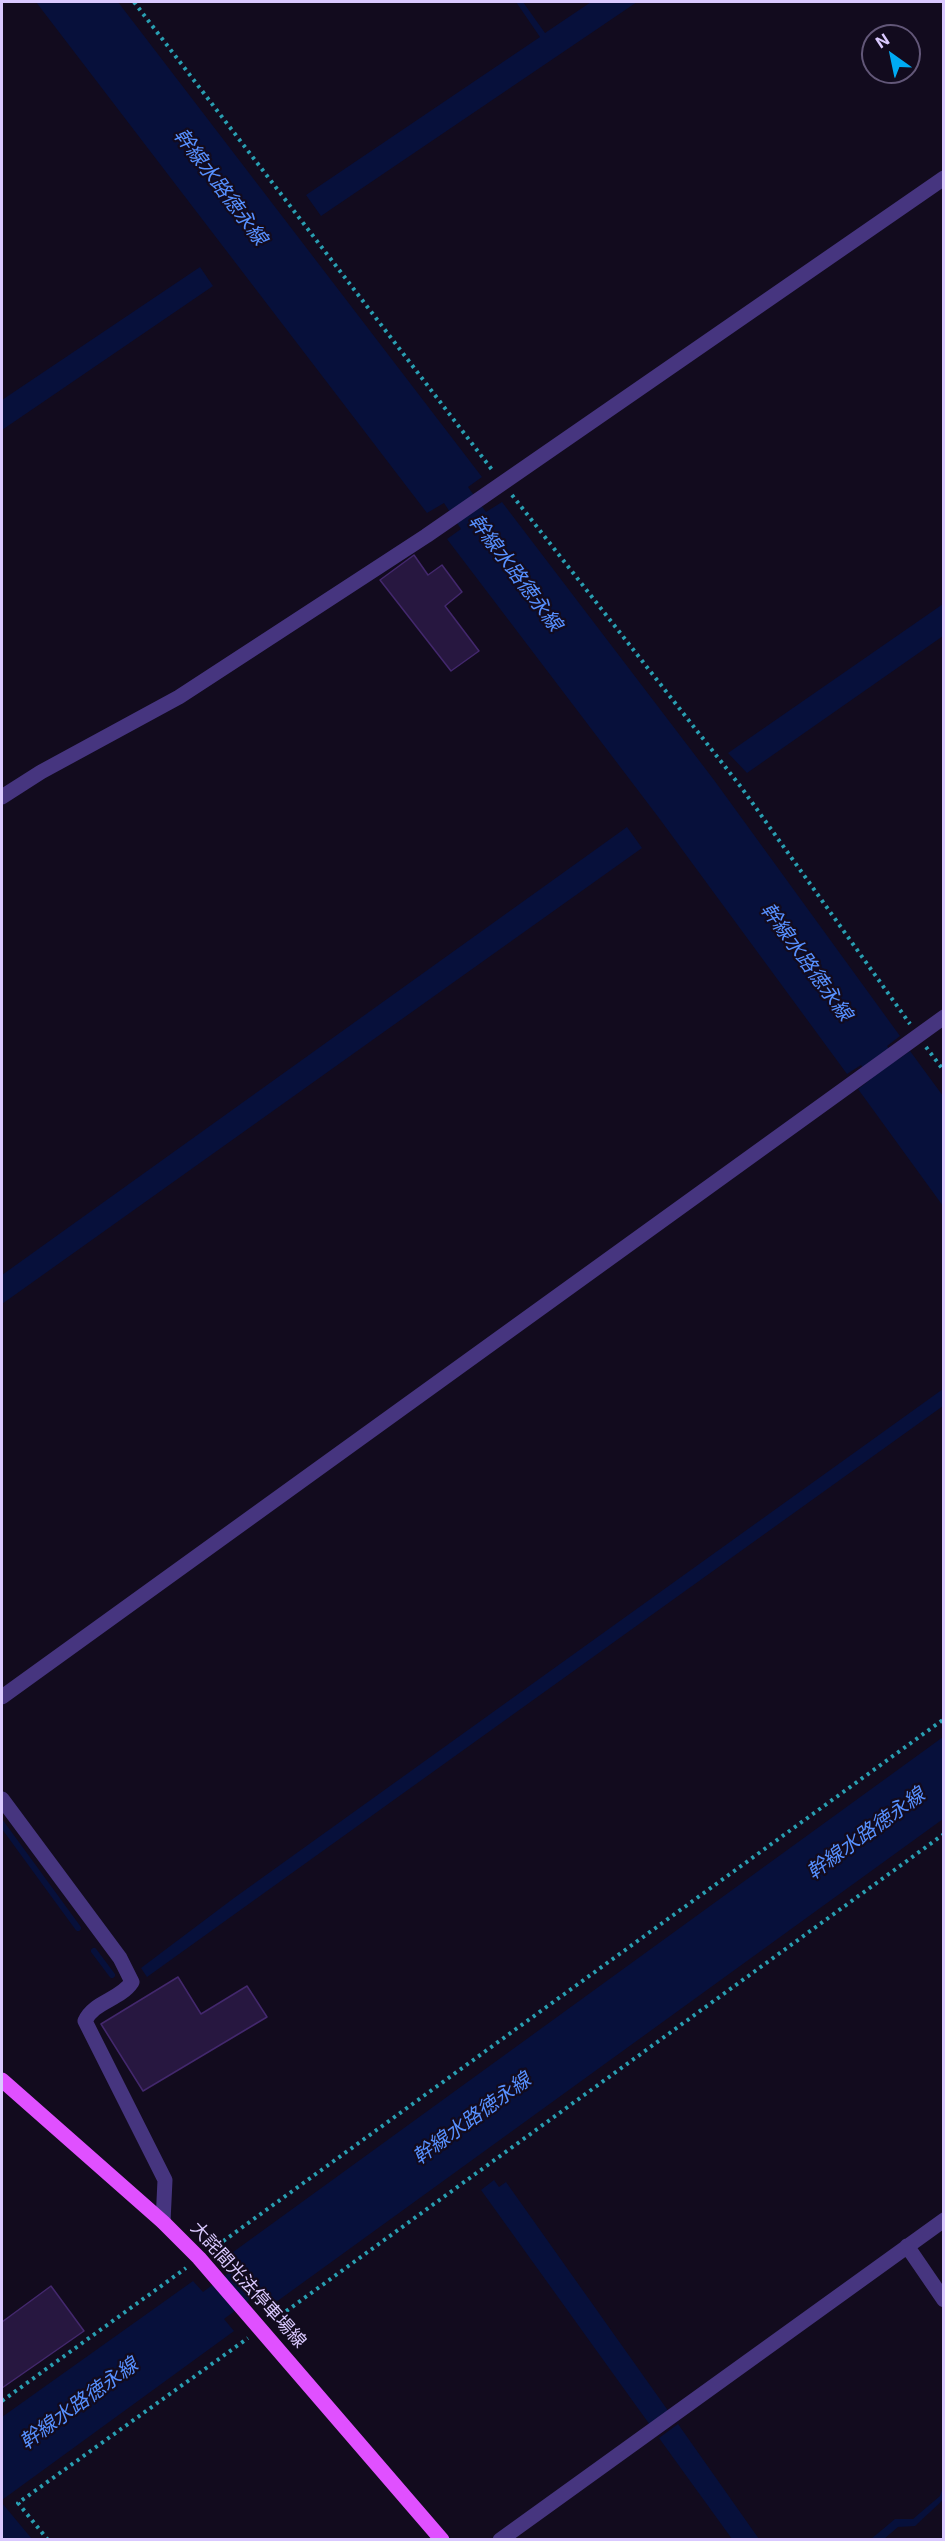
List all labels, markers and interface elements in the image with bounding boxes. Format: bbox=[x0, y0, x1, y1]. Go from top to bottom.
north arrow bbox=[861, 24, 921, 84]
text: N bbox=[872, 29, 893, 52]
water label: 幹線水路徳永線 bbox=[168, 124, 272, 250]
water label: 幹線水路徳永線 bbox=[463, 510, 567, 636]
water label: 幹線水路徳永線 bbox=[755, 898, 857, 1026]
water label: 幹線水路徳永線 bbox=[802, 1783, 930, 1885]
water label: 幹線水路徳永線 bbox=[408, 2068, 536, 2170]
street label: 大詫間光法停車場線 bbox=[186, 2218, 310, 2352]
water label: 幹線水路徳永線 bbox=[15, 2353, 143, 2455]

